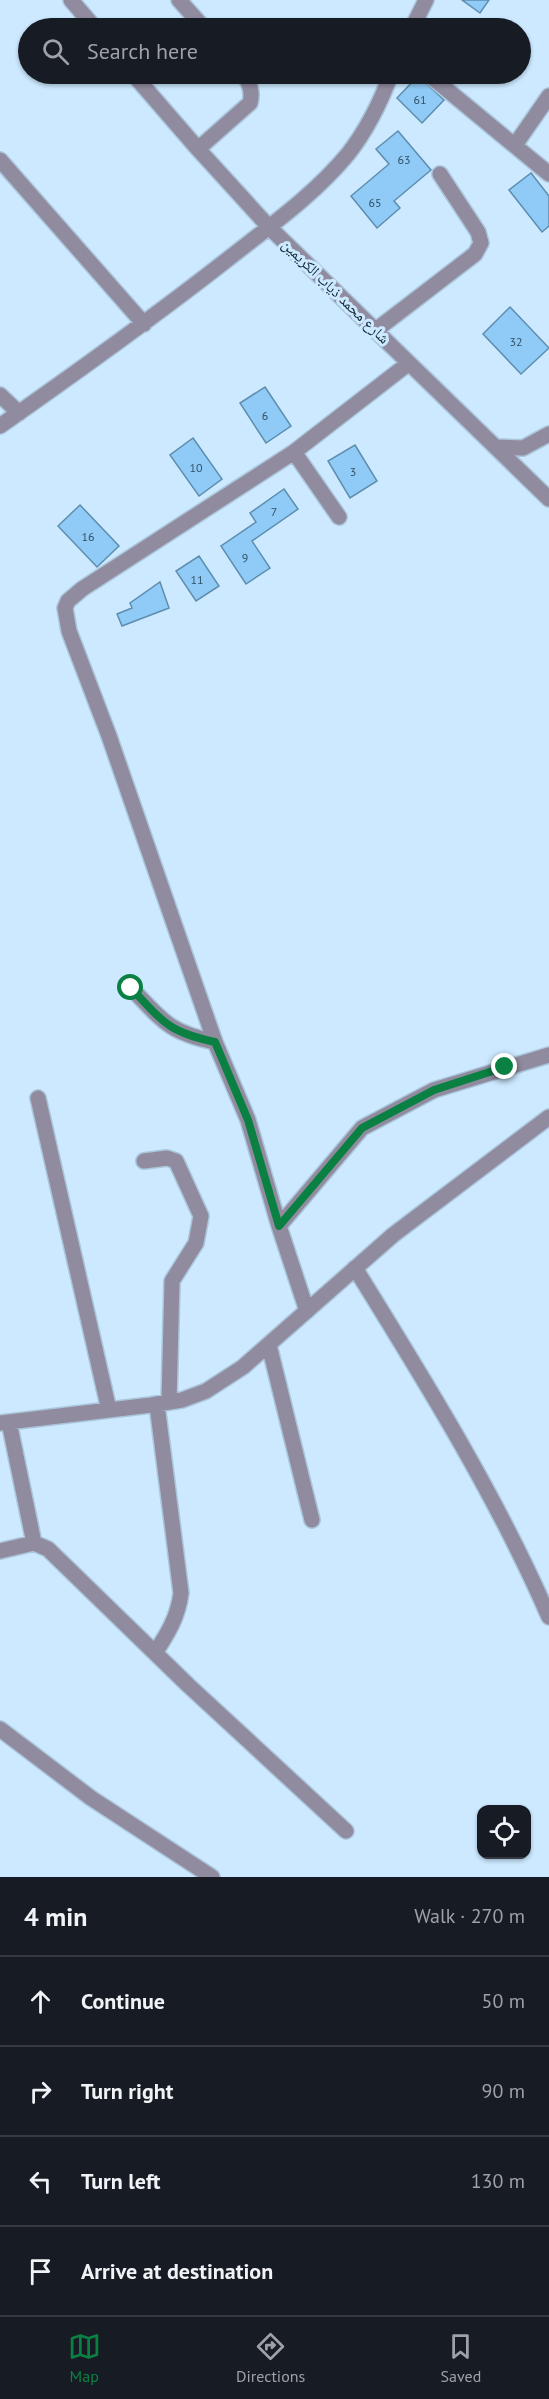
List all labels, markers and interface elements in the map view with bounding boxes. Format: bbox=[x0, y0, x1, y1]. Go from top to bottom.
search box bbox=[18, 18, 531, 84]
icon: search bbox=[39, 35, 72, 68]
text: Search here bbox=[87, 37, 198, 65]
house number: 61 bbox=[413, 92, 427, 107]
house number: 63 bbox=[397, 152, 411, 167]
house number: 65 bbox=[368, 195, 382, 210]
street label: شارع محمد ذياب الكريمين bbox=[277, 235, 394, 348]
house number: 32 bbox=[509, 334, 523, 349]
house number: 6 bbox=[262, 408, 268, 423]
house number: 10 bbox=[189, 460, 203, 475]
house number: 3 bbox=[350, 464, 356, 479]
house number: 7 bbox=[271, 504, 277, 519]
house number: 16 bbox=[81, 529, 95, 544]
house number: 9 bbox=[242, 550, 248, 565]
house number: 11 bbox=[190, 572, 204, 587]
route start bbox=[117, 974, 143, 1000]
route end bbox=[491, 1053, 517, 1079]
map controls bbox=[477, 1805, 531, 1859]
button: locate bbox=[477, 1805, 531, 1859]
text: 4 min bbox=[24, 1900, 87, 1933]
text: Walk · 270 m bbox=[414, 1903, 525, 1929]
icon: ahead bbox=[24, 1985, 57, 2018]
text: Continue bbox=[81, 1987, 165, 2015]
text: 50 m bbox=[482, 1988, 525, 2014]
icon: right bbox=[24, 2075, 57, 2108]
text: Turn right bbox=[81, 2077, 173, 2105]
text: 90 m bbox=[482, 2078, 525, 2104]
icon: left bbox=[24, 2165, 57, 2198]
text: Turn left bbox=[81, 2167, 161, 2195]
text: 130 m bbox=[471, 2168, 525, 2194]
icon: arrive bbox=[24, 2255, 57, 2288]
text: Arrive at destination bbox=[81, 2257, 273, 2285]
tab: Map bbox=[68, 2330, 101, 2386]
tab: Directions bbox=[236, 2330, 305, 2386]
tab: Saved bbox=[441, 2330, 481, 2386]

